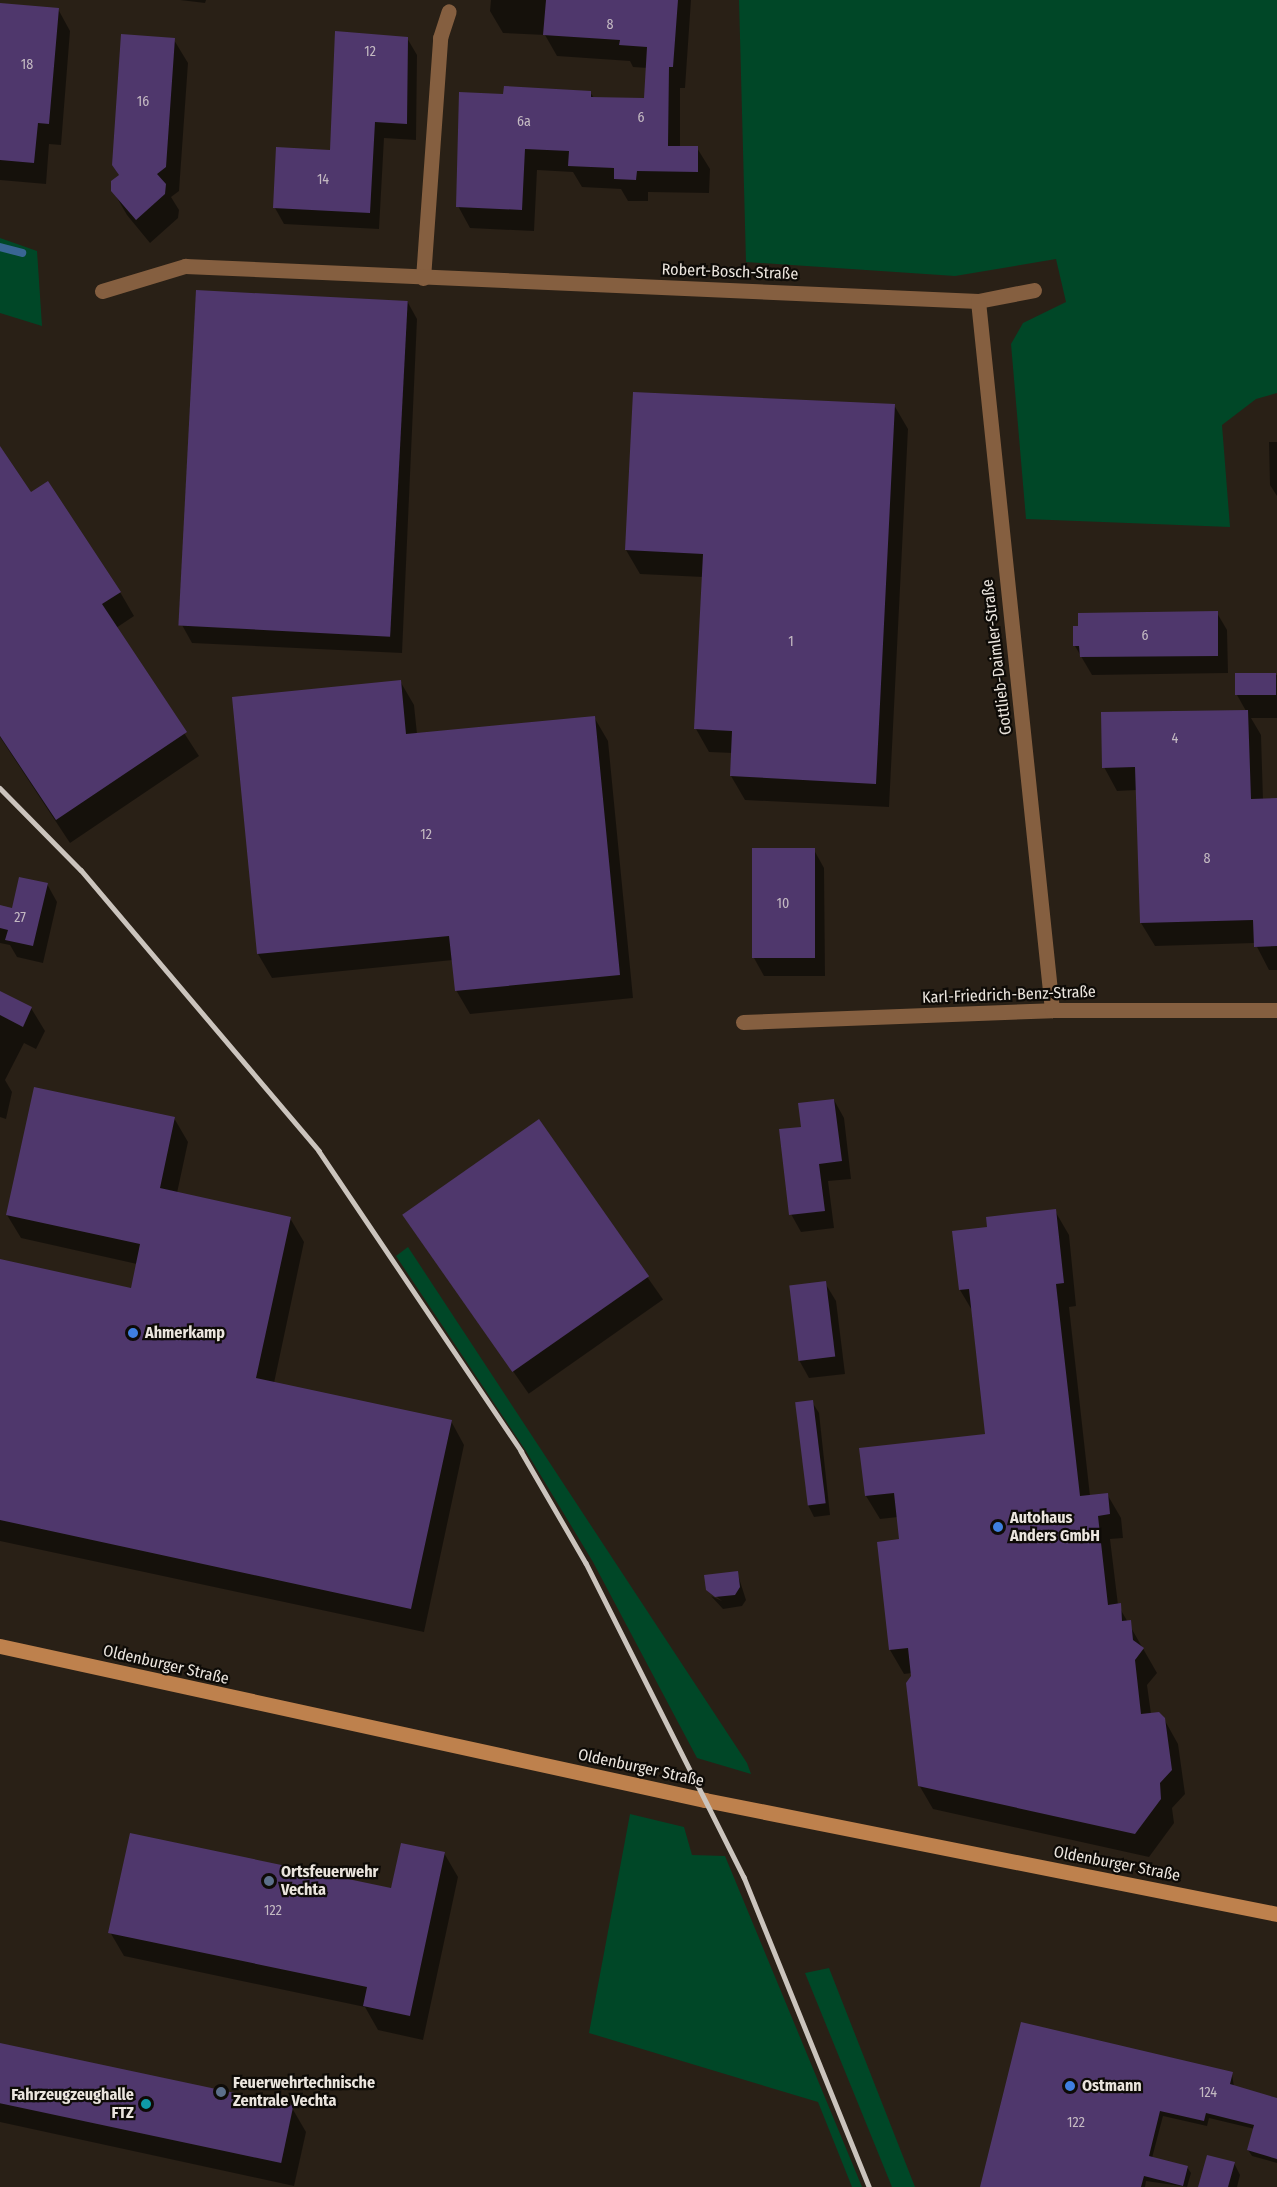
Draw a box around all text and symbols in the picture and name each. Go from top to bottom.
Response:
house number: 8 [607,17,613,33]
house number: 12 [364,44,376,60]
house number: 18 [21,57,33,73]
house number: 16 [137,94,149,110]
house number: 6 [638,110,644,126]
house number: 6a [517,114,531,130]
house number: 14 [317,172,329,188]
street label: Robert-Bosch-Straße [661,260,799,284]
street label: Gottlieb-Daimler-Straße [978,578,1016,736]
house number: 6 [1142,628,1148,644]
house number: 1 [788,634,794,650]
house number: 4 [1172,731,1178,747]
house number: 12 [420,827,432,843]
house number: 8 [1204,851,1210,867]
house number: 10 [777,896,789,912]
house number: 27 [14,910,26,926]
street label: Karl-Friedrich-Benz-Straße [922,982,1096,1008]
place label: Ahmerkamp [145,1323,225,1343]
marker: Ahmerkamp [126,1326,140,1340]
place label: Autohaus Anders GmbH [1010,1508,1100,1546]
marker: Autohaus Anders GmbH [991,1520,1005,1534]
street label: Oldenburger Straße [101,1641,231,1689]
street label: Oldenburger Straße [576,1745,706,1791]
street label: Oldenburger Straße [1052,1842,1182,1886]
place label: Ortsfeuerwehr Vechta [281,1862,378,1900]
marker: Ortsfeuerwehr Vechta [262,1874,276,1888]
house number: 122 [264,1903,282,1919]
place label: Feuerwehrtechnische Zentrale Vechta [233,2073,375,2111]
place label: Ostmann [1082,2076,1142,2096]
marker: Ostmann [1063,2079,1077,2093]
place label: Fahrzeugzeughalle FTZ [11,2085,134,2123]
marker: Feuerwehrtechnische Zentrale Vechta [214,2085,228,2099]
house number: 124 [1199,2085,1217,2101]
marker: Fahrzeugzeughalle FTZ [139,2097,153,2111]
house number: 122 [1067,2115,1085,2131]

